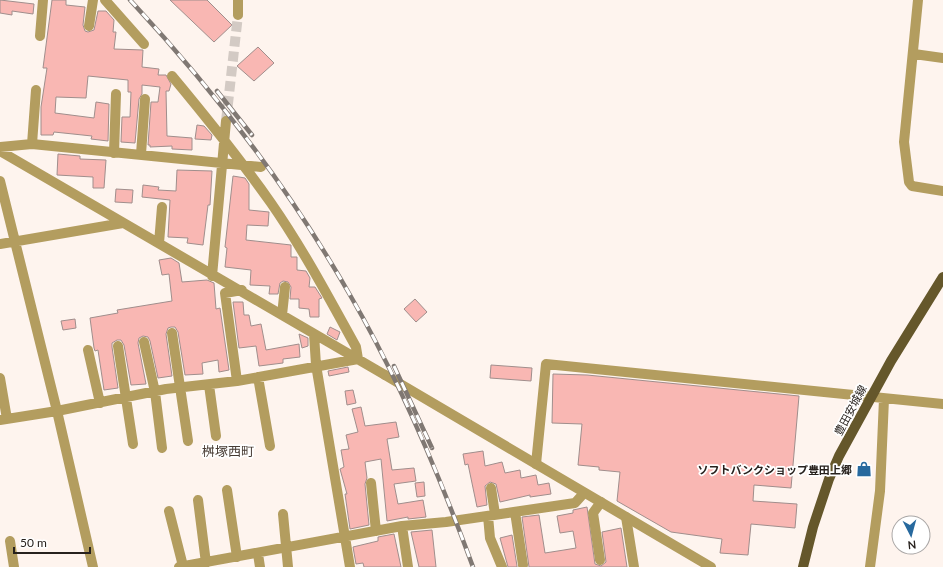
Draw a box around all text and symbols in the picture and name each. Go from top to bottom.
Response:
street label: 豊田安城線 [831,383,869,437]
district label: 桝塚西町 [202,443,254,459]
shop icon: ソフトバンクショップ豊田上郷 [855,460,873,478]
place label: ソフトバンクショップ豊田上郷 [697,463,852,476]
north arrow [891,515,931,555]
scale bar [14,529,90,555]
text: 50 m [20,535,47,550]
text: N [907,539,917,552]

